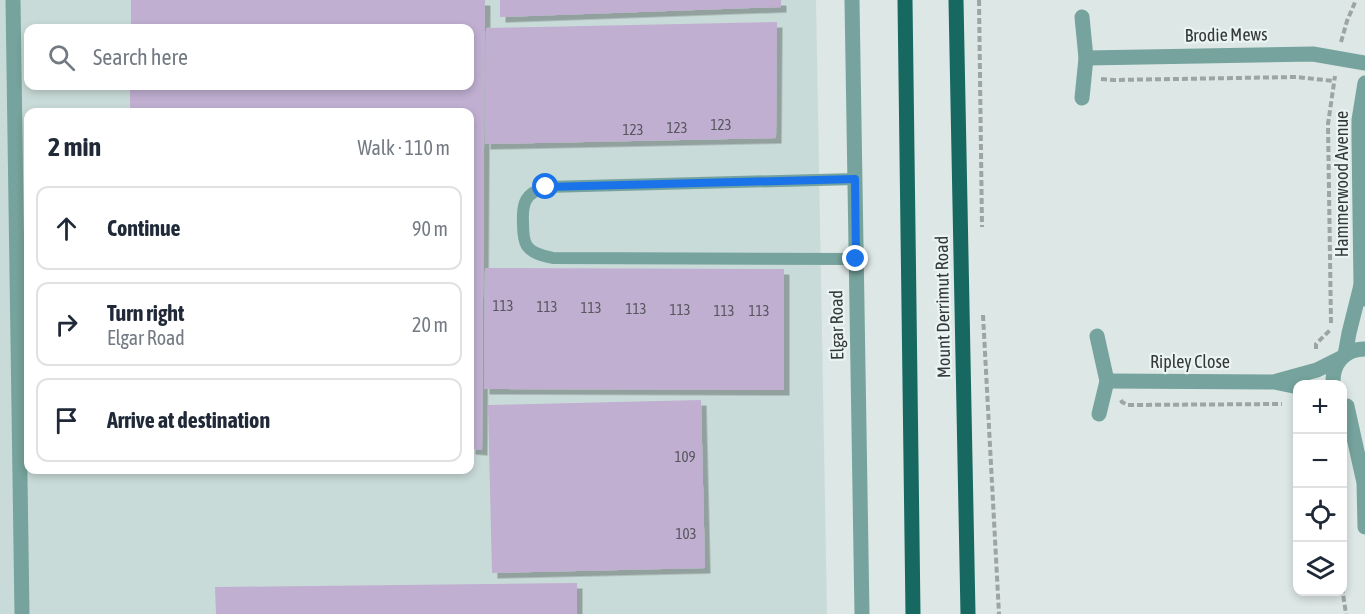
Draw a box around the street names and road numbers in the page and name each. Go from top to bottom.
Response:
street label: Brodie Mews [1184,23,1268,46]
street label: Hammerwood Avenue [1331,111,1352,257]
street label: Mount Derrimut Road [931,236,954,378]
street label: Elgar Road [825,290,848,360]
street label: Ripley Close [1150,351,1230,372]

